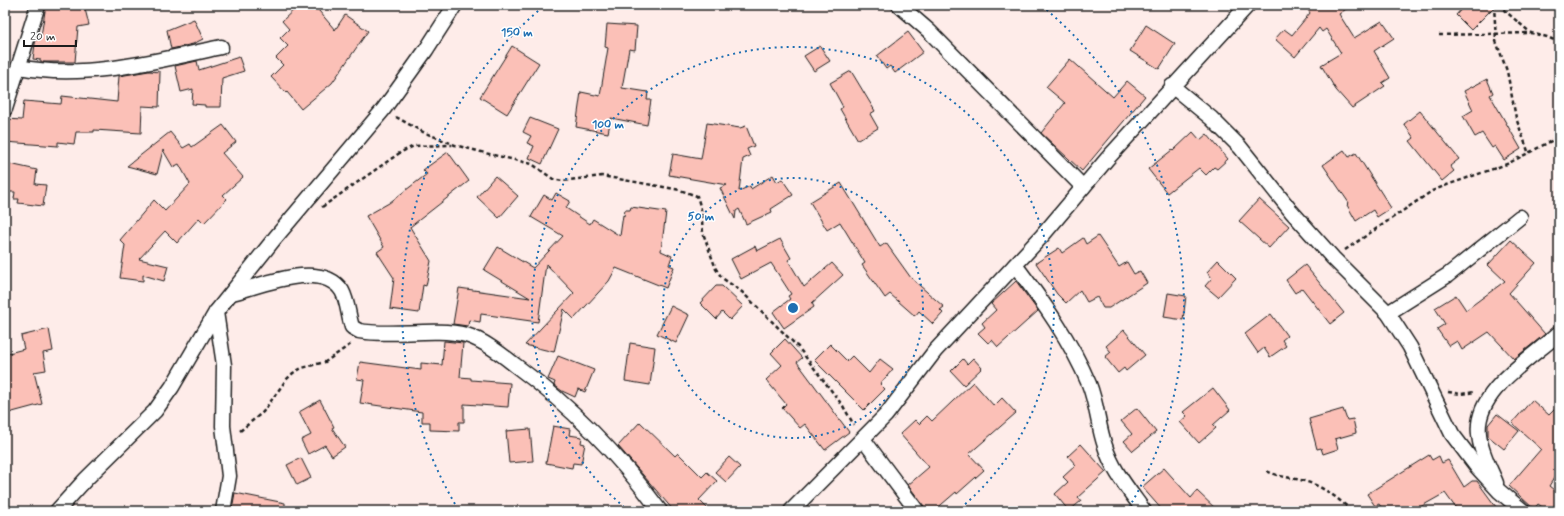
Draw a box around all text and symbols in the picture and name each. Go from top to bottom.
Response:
scale bar [24,22,76,48]
text: 150 m [501,25,533,41]
text: 20 m [30,29,56,45]
text: 100 m [592,117,625,133]
text: 50 m [688,209,715,225]
centre of rings [786,301,800,315]

